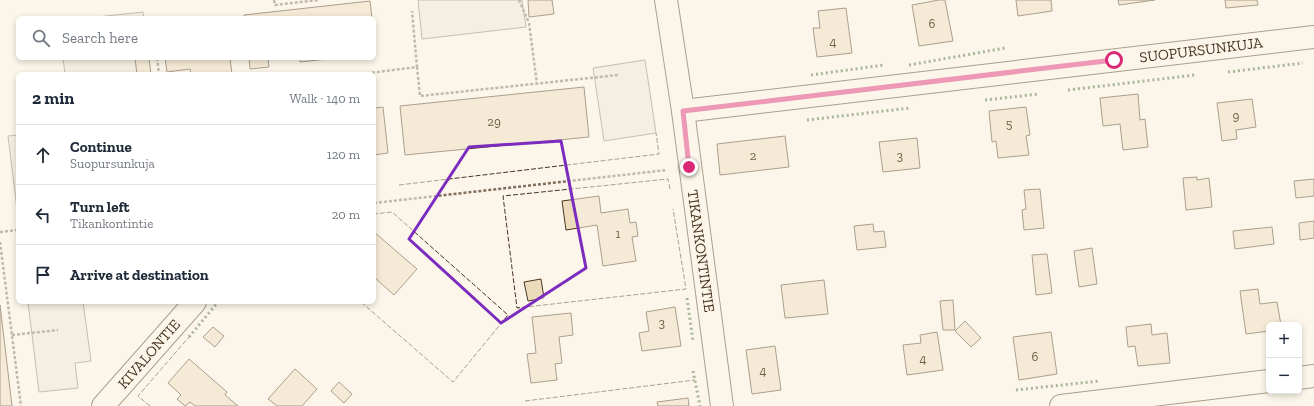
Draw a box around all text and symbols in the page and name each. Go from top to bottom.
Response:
search box [16,16,376,60]
house number: 6 [929,16,936,31]
icon: search [30,27,52,49]
text: Search here [62,29,138,47]
street label: SUOPURSUNKUJA [1138,33,1264,66]
house number: 4 [829,34,837,49]
route start [1105,51,1123,69]
text: 2 min [32,88,74,108]
text: Walk · 140 m [290,91,360,106]
house number: 9 [1233,108,1240,123]
house number: 29 [487,114,501,129]
house number: 5 [1006,116,1013,131]
text: Continue [70,138,132,156]
icon: ahead [32,144,54,166]
text: 120 m [327,147,360,162]
house number: 2 [750,148,757,163]
house number: 3 [897,148,903,163]
text: Suopursunkuja [70,156,155,171]
route end [680,158,698,176]
street label: TIKANKONTINTIE [683,189,719,314]
text: Turn left [70,198,130,216]
icon: left [32,204,54,226]
text: 20 m [332,207,360,222]
text: Tikankontintie [70,216,153,231]
house number: 1 [615,226,621,241]
icon: arrive [32,264,54,286]
text: Arrive at destination [70,266,209,284]
house number: 3 [659,315,665,330]
street label: KIVALONTIE [114,316,184,392]
map controls [1266,322,1302,394]
button: + [1266,322,1302,358]
house number: 6 [1032,349,1039,364]
house number: 4 [919,351,927,366]
button: − [1266,358,1302,394]
house number: 4 [759,363,767,378]

